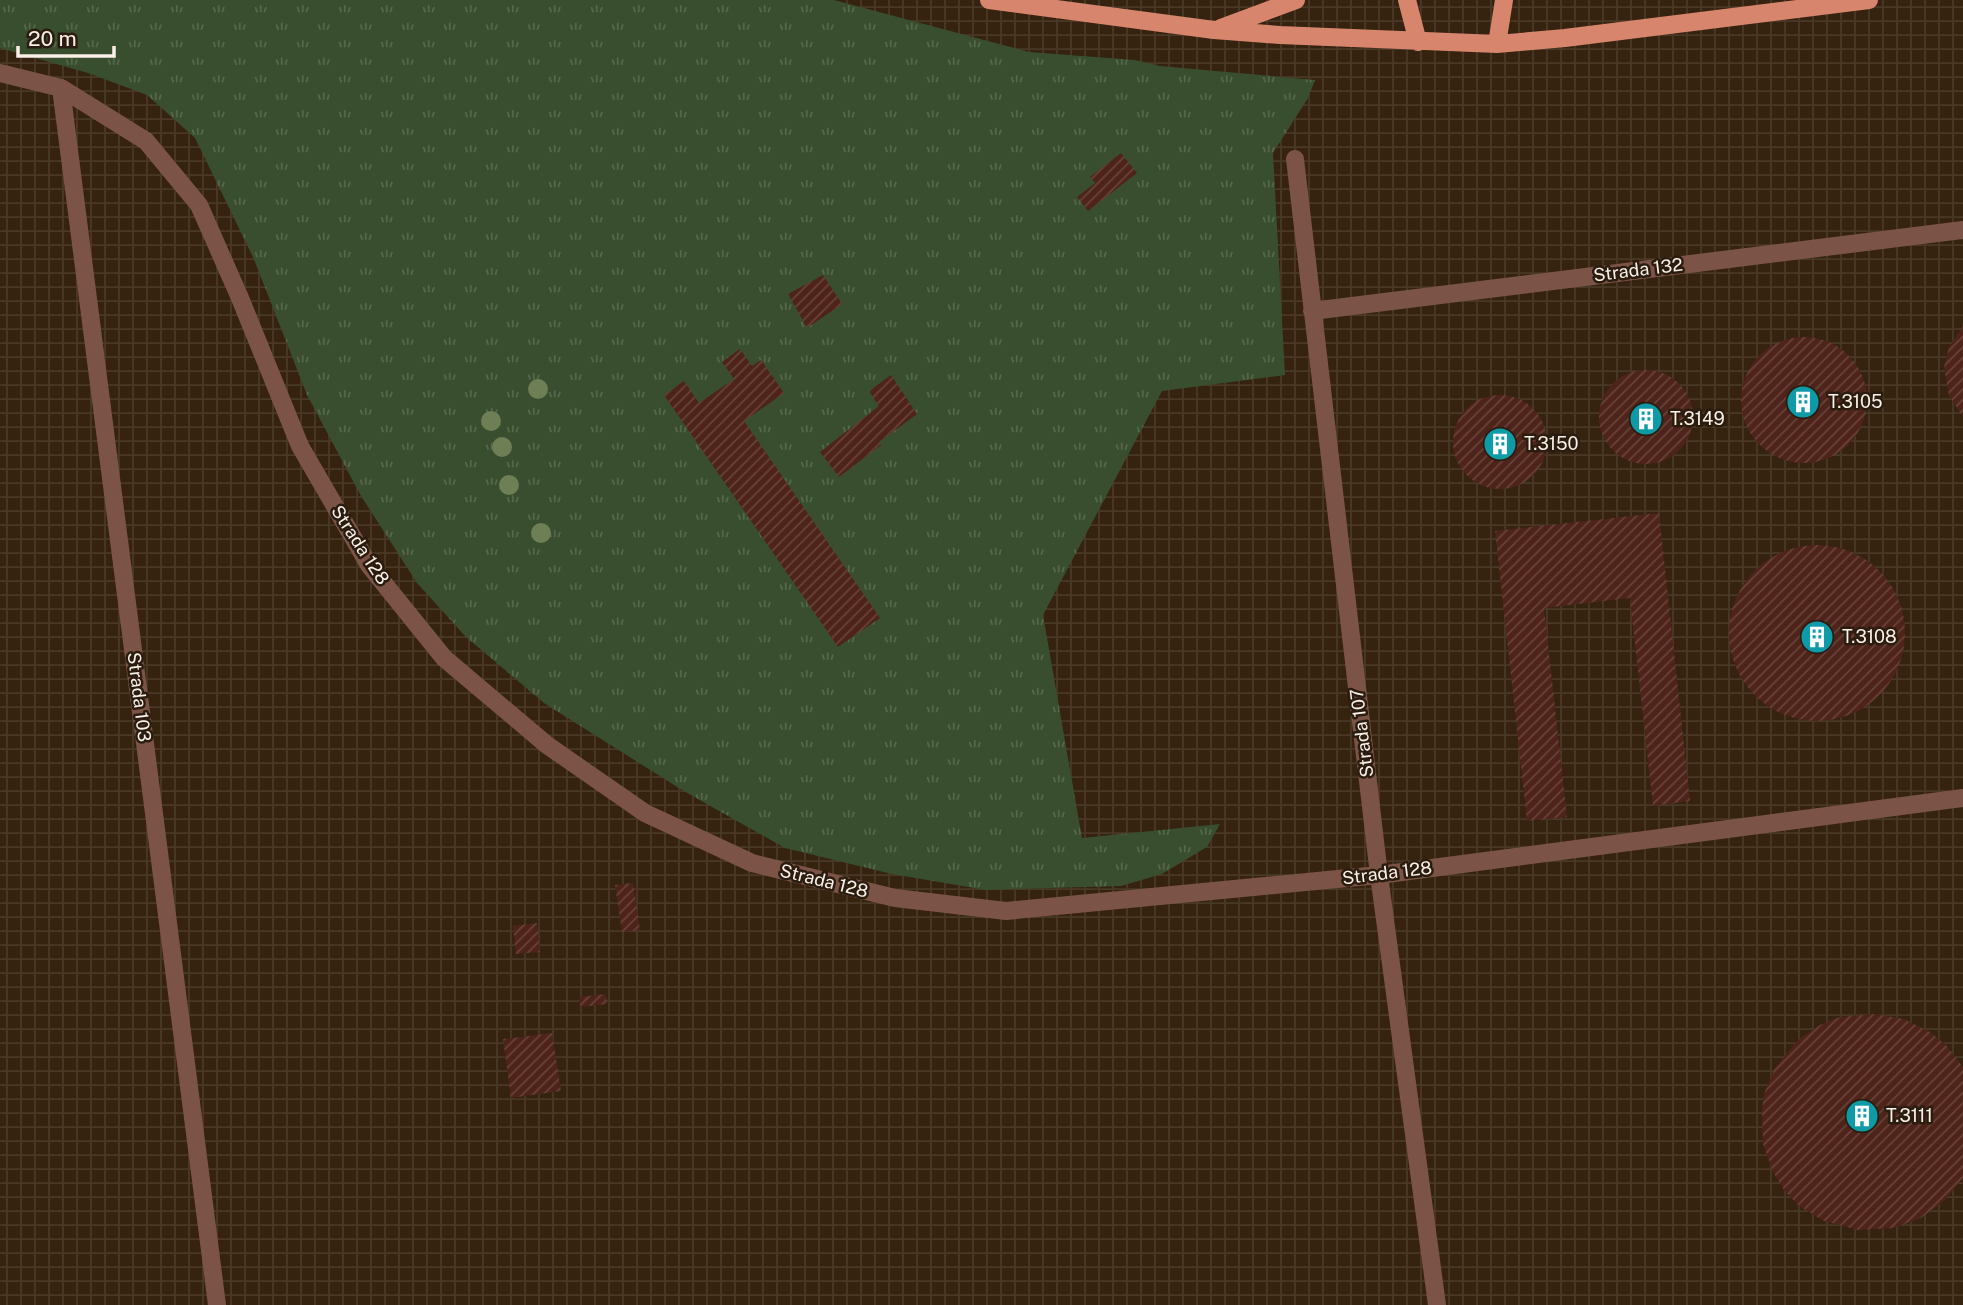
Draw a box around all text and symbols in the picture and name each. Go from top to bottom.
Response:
scale bar [18,14,114,58]
text: 20 m [28,26,77,51]
street label: Strada 132 [1592,254,1684,285]
building icon: T.3105 [1784,383,1822,421]
place label: T.3105 [1828,391,1883,412]
building icon: T.3149 [1627,400,1665,438]
place label: T.3149 [1670,408,1725,429]
building icon: T.3150 [1481,425,1519,463]
place label: T.3150 [1524,433,1579,454]
street label: Strada 128 [327,501,394,588]
building icon: T.3108 [1798,618,1836,656]
place label: T.3108 [1842,626,1897,647]
street label: Strada 103 [124,651,155,743]
street label: Strada 107 [1346,687,1377,779]
street label: Strada 128 [1341,857,1433,888]
street label: Strada 128 [778,859,870,902]
building icon: T.3111 [1843,1097,1881,1135]
place label: T.3111 [1886,1105,1933,1126]

